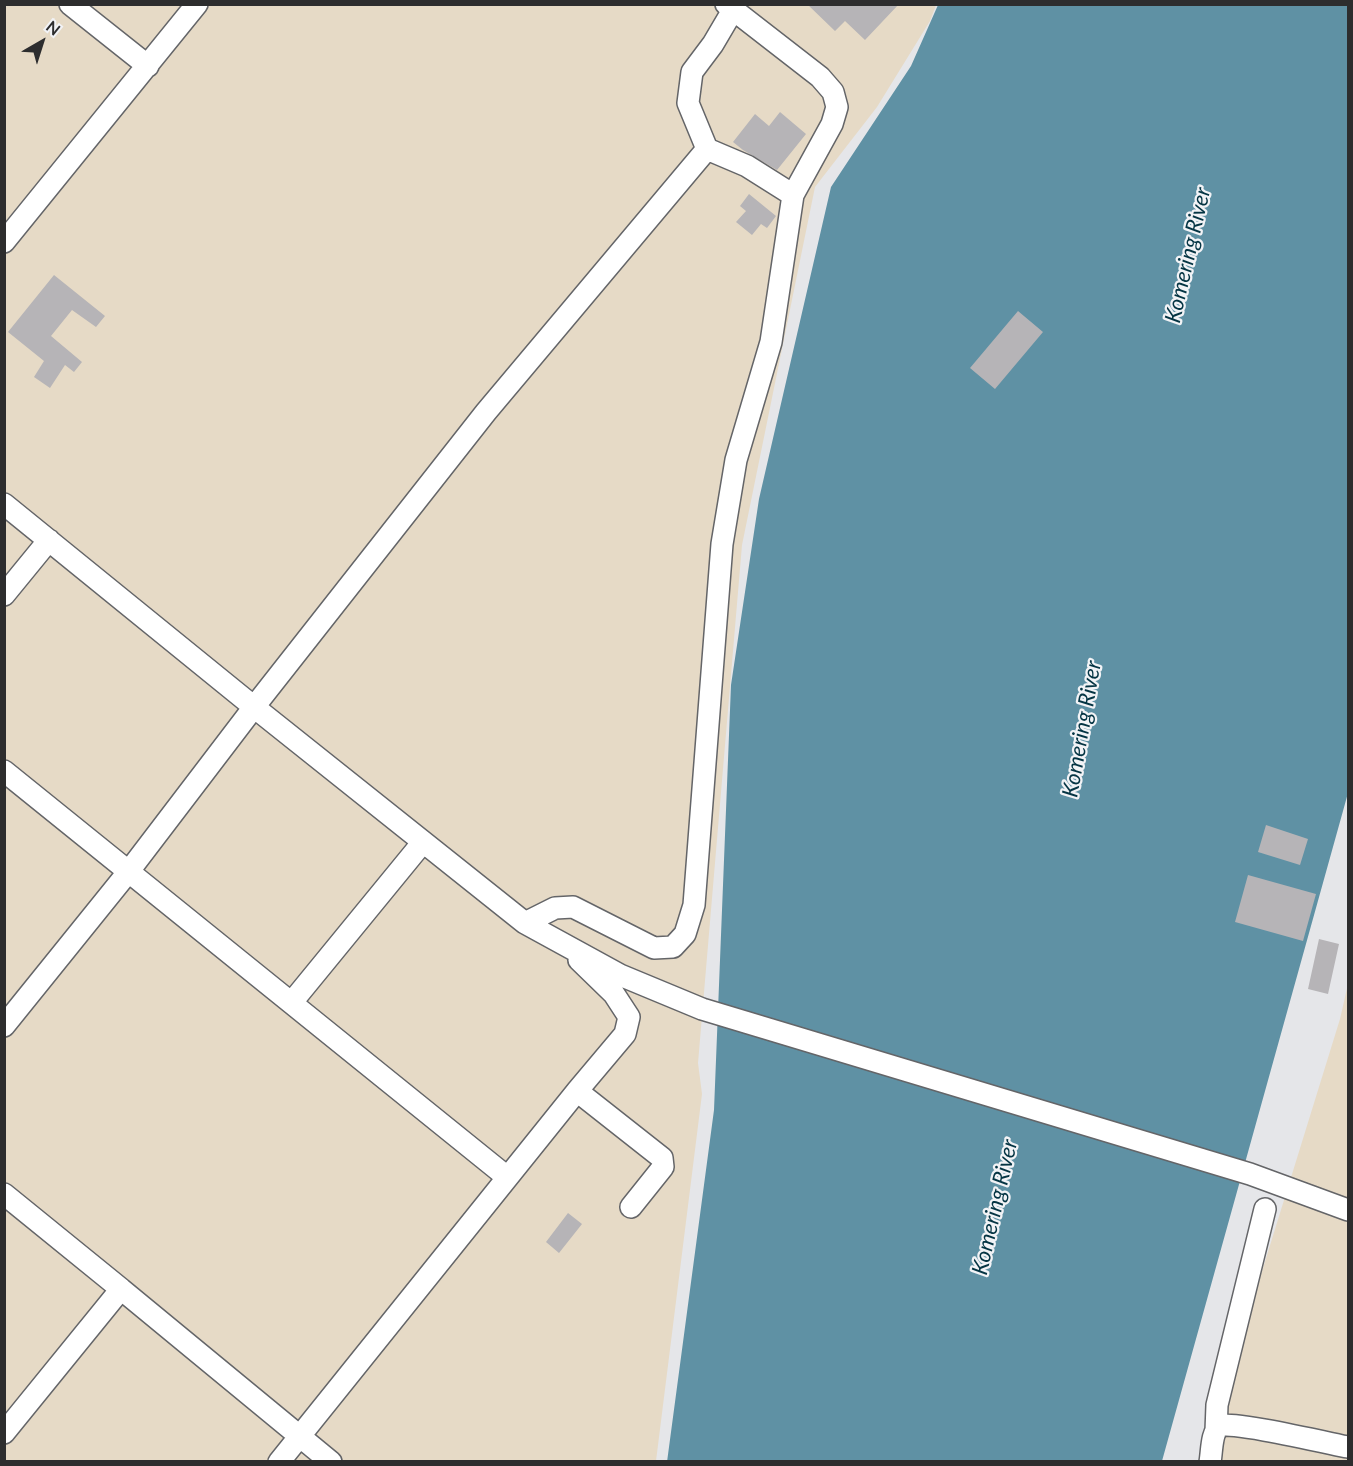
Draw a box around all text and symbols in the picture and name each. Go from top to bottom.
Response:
north arrow [12,12,72,72]
text: N [43,16,64,39]
water label: Komering River [1160,185,1216,325]
water label: Komering River [1057,659,1107,799]
water label: Komering River [967,1137,1023,1277]

